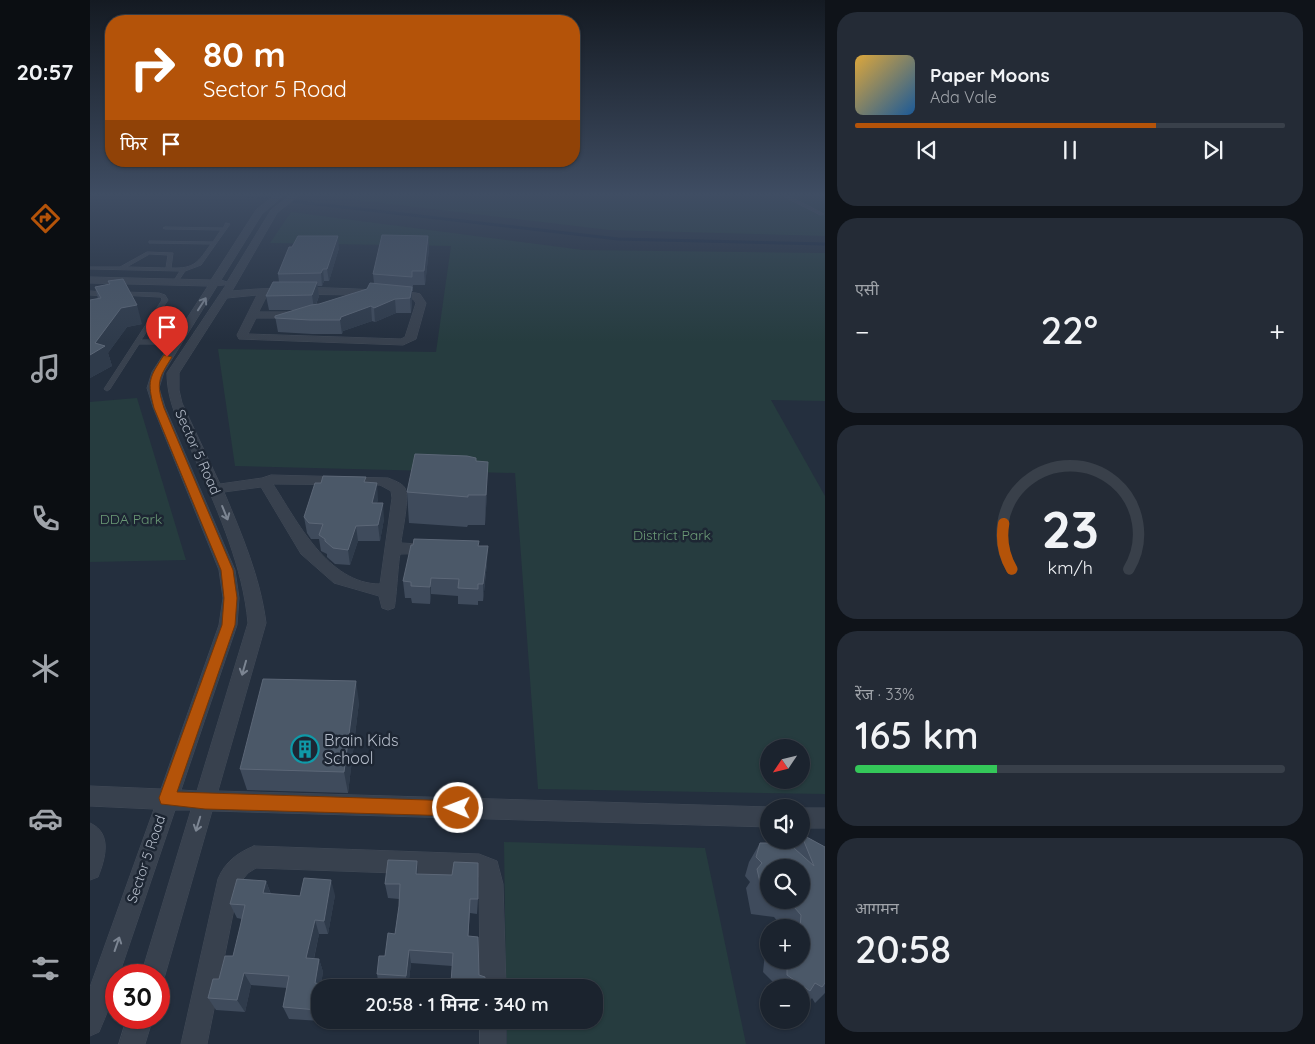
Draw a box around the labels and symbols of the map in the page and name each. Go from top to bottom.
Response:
one-way arrow [197,297,207,311]
pin [146,306,188,357]
street label: Sector 5 Road [171,407,225,497]
one-way arrow [221,505,230,520]
park label: DDA Park [100,510,162,528]
park label: District Park [633,526,711,544]
one-way arrow [239,660,249,676]
place label: Brain Kids School [324,730,399,768]
building icon: Brain Kids School [290,734,320,764]
north arrow [760,739,810,789]
position arrow [431,781,483,833]
street label: Sector 5 Road [123,813,169,905]
one-way arrow [193,816,202,832]
one-way arrow [113,937,122,952]
speed limit sign: 30 [105,964,170,1029]

